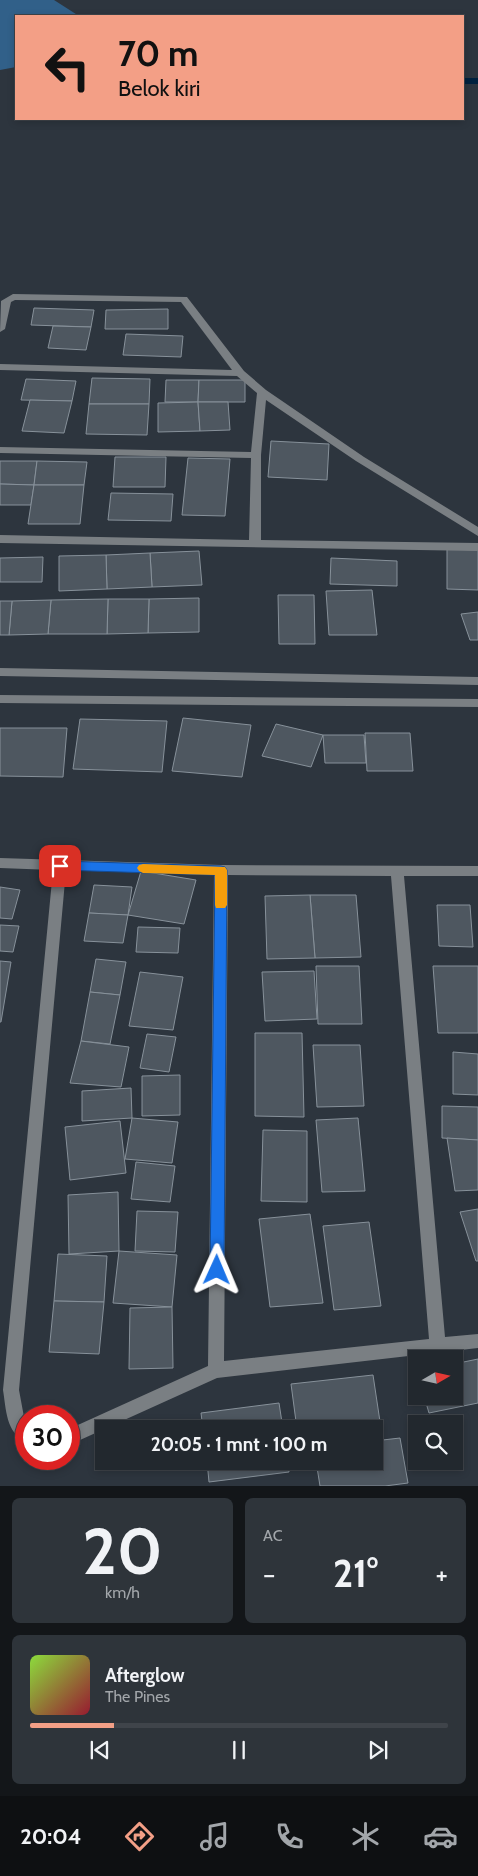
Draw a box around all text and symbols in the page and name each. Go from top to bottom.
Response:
text: 70 m [118,32,199,75]
icon: left [35,35,100,100]
text: Belok kiri [118,75,201,102]
pin [39,845,81,887]
icon: arrive [46,852,74,880]
position arrow [190,1243,242,1295]
north arrow [408,1350,462,1405]
map controls [408,1350,463,1470]
speed limit sign: 30 [15,1405,80,1470]
button: search [408,1415,463,1470]
text: 20:05 · 1 mnt · 100 m [151,1433,327,1456]
text: 20 [82,1511,163,1590]
text: AC [263,1526,283,1545]
text: 21° [333,1550,378,1597]
text: − [263,1557,275,1591]
text: + [436,1557,448,1591]
text: km/h [105,1583,140,1602]
text: Afterglow [105,1664,185,1687]
text: The Pines [105,1687,170,1706]
icon: previous [86,1736,114,1764]
icon: pause [225,1736,253,1764]
icon: next [364,1736,392,1764]
icon: directions [122,1819,157,1854]
icon: music [197,1819,232,1854]
icon: phone [272,1819,307,1854]
icon: climate [348,1819,383,1854]
icon: car [423,1819,458,1854]
text: 20:04 [20,1823,81,1850]

